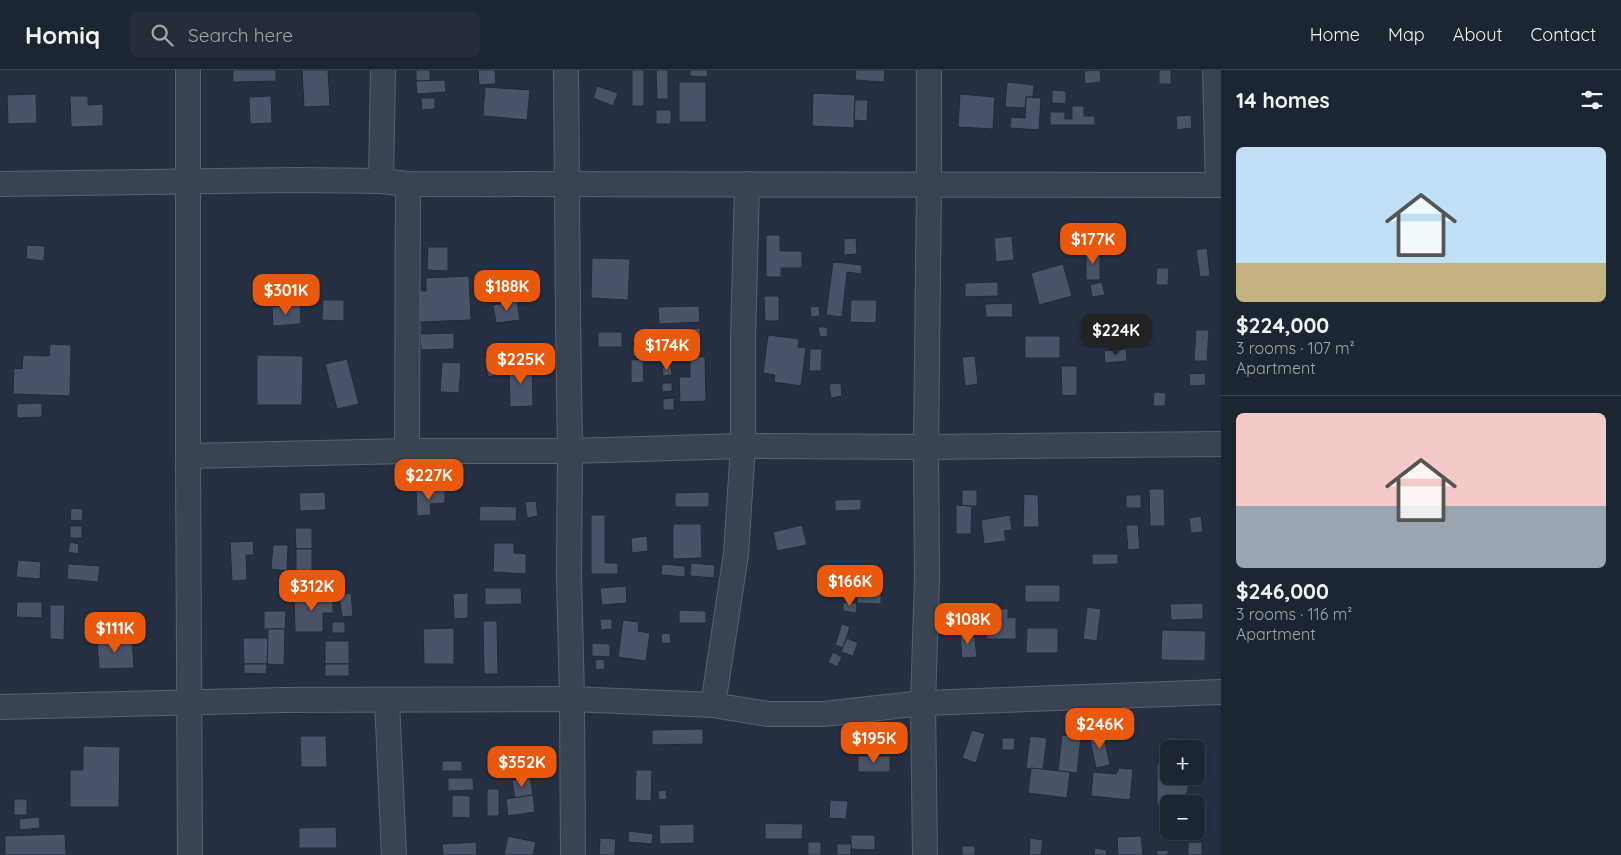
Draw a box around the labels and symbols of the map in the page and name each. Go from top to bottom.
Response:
pin: $177K [1058,222,1128,265]
pin: $188K [472,270,542,312]
pin: $301K [251,274,321,316]
pin: $224K [1081,314,1151,356]
pin: $174K [632,328,702,371]
pin: $225K [486,342,556,385]
pin: $227K [394,458,464,501]
pin: $166K [815,564,885,607]
pin: $312K [277,570,347,612]
pin: $108K [933,602,1003,645]
pin: $111K [80,612,150,654]
pin: $246K [1065,708,1135,750]
pin: $195K [839,722,909,764]
pin: $352K [487,746,557,788]

